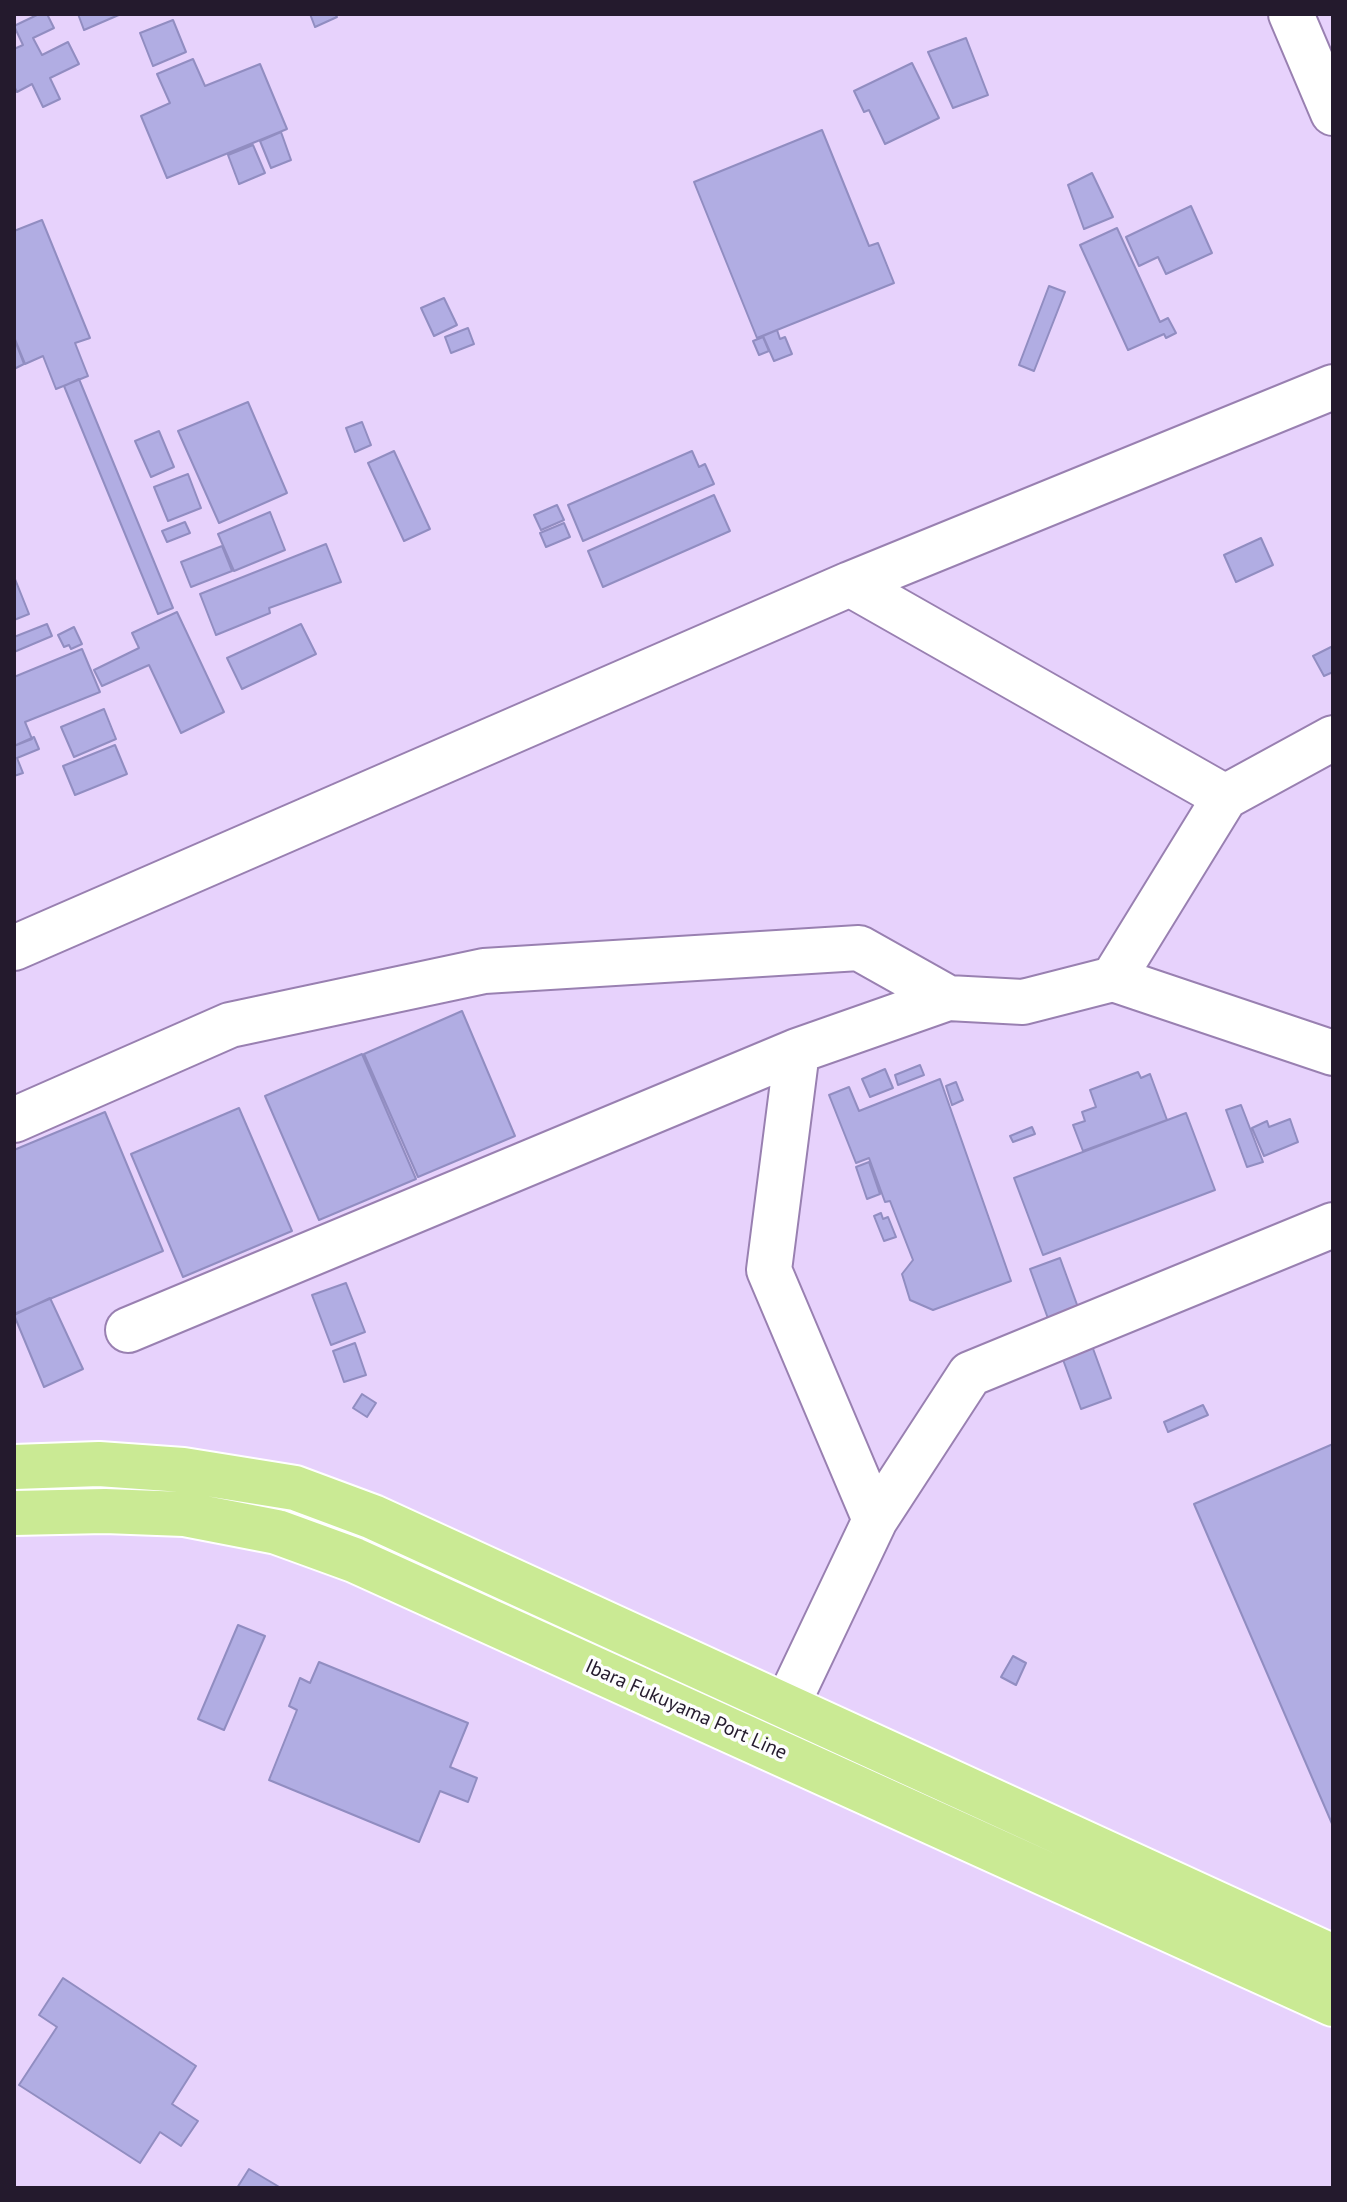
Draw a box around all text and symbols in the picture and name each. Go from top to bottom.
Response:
street label: Ibara Fukuyama Port Line [581,1655,791,1765]

